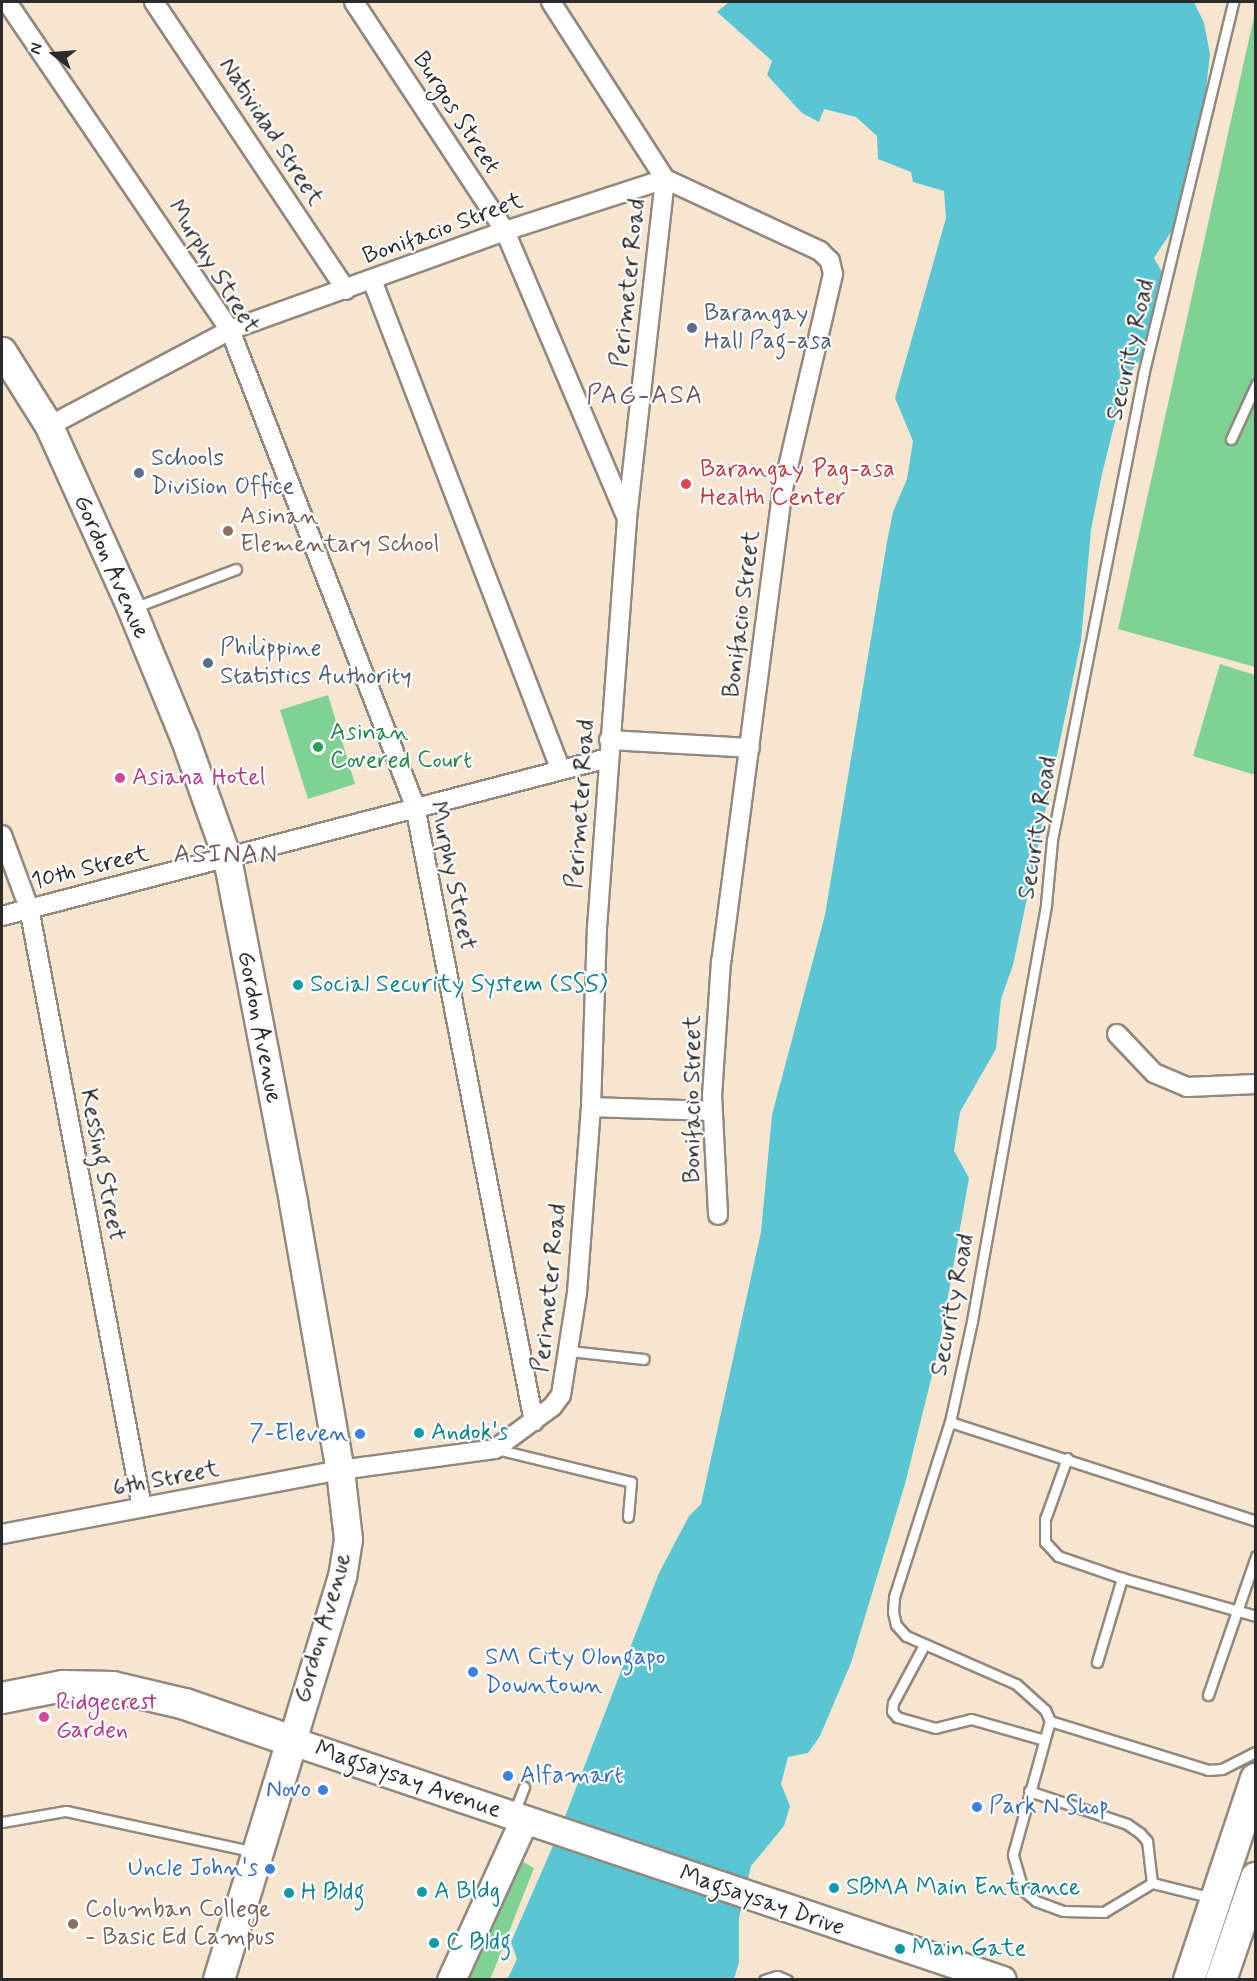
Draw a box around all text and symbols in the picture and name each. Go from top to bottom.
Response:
north arrow [24,24,84,84]
text: N [25,40,48,57]
street label: Burgos Street [405,45,507,181]
street label: Natividad Street [212,52,330,212]
street label: Bonifacio Street [359,187,527,271]
street label: Murphy Street [161,196,265,338]
street label: Perimeter Road [606,199,652,367]
street label: Security Road [1101,277,1161,423]
place label: Barangay Hall Pag-asa [704,300,832,356]
marker: Barangay Hall Pag-asa [685,321,699,335]
district label: PAG-ASA [586,381,704,413]
place label: Schools Division Office [151,445,294,501]
place label: Barangay Pag-asa Health Center [700,456,893,512]
marker: Schools Division Office [132,466,146,480]
marker: Barangay Pag-asa Health Center [677,475,695,493]
street label: Gordon Avenue [67,492,155,642]
place label: Asinan Elementary School [240,503,439,559]
marker: Asinan Elementary School [221,524,235,538]
street label: Bonifacio Street [717,529,767,699]
place label: Philippine Statistics Authority [220,635,407,691]
marker: Philippine Statistics Authority [201,656,215,670]
place label: Asinan Covered Court [330,719,475,775]
street label: Perimeter Road [561,720,601,888]
marker: Asinan Covered Court [311,740,325,754]
street label: Security Road [1013,755,1063,901]
place label: Asiana Hotel [132,764,260,792]
marker: Asiana Hotel [113,771,127,785]
street label: Murphy Street [422,799,482,953]
street label: 10th Street [28,840,152,896]
district label: ASINAN [173,840,279,872]
street label: Gordon Avenue [230,950,288,1104]
place label: Social Security System (SSS) [310,971,608,999]
marker: Social Security System (SSS) [291,978,305,992]
street label: Bonifacio Street [679,1015,707,1183]
street label: Kessing Street [73,1087,131,1243]
street label: Perimeter Road [527,1204,573,1372]
street label: Security Road [925,1232,981,1378]
place label: Andok's [431,1419,508,1447]
place label: 7-Eleven [249,1420,348,1448]
marker: Andok's [412,1426,426,1440]
marker: 7-Eleven [353,1427,367,1441]
street label: 6th Street [110,1455,222,1503]
street label: Gordon Avenue [288,1551,358,1705]
place label: SM City Olongapo Downtown [485,1644,668,1700]
marker: SM City Olongapo Downtown [466,1665,480,1679]
place label: Ridgecrest Garden [56,1689,157,1745]
marker: Ridgecrest Garden [37,1710,51,1724]
street label: Magsaysay Avenue [311,1735,505,1825]
place label: Alfamart [520,1762,623,1790]
marker: Alfamart [501,1769,515,1783]
place label: Novo [266,1776,311,1804]
marker: Novo [316,1783,330,1797]
place label: Park N Shop [989,1793,1110,1821]
marker: Park N Shop [970,1800,984,1814]
place label: Uncle John's [127,1855,258,1883]
street label: Magsaysay Drive [676,1859,848,1943]
marker: Uncle John's [263,1862,277,1876]
place label: SBMA Main Entrance [846,1874,1066,1902]
place label: A Bldg [434,1878,500,1906]
place label: H Bldg [301,1879,367,1907]
marker: SBMA Main Entrance [827,1881,841,1895]
marker: A Bldg [415,1885,429,1899]
marker: H Bldg [282,1886,296,1900]
place label: Columban College - Basic Ed Campus [85,1896,275,1952]
marker: Columban College - Basic Ed Campus [66,1917,80,1931]
place label: C Bldg [446,1929,514,1957]
place label: Main Gate [912,1935,1017,1963]
marker: C Bldg [427,1936,441,1950]
marker: Main Gate [893,1942,907,1956]

